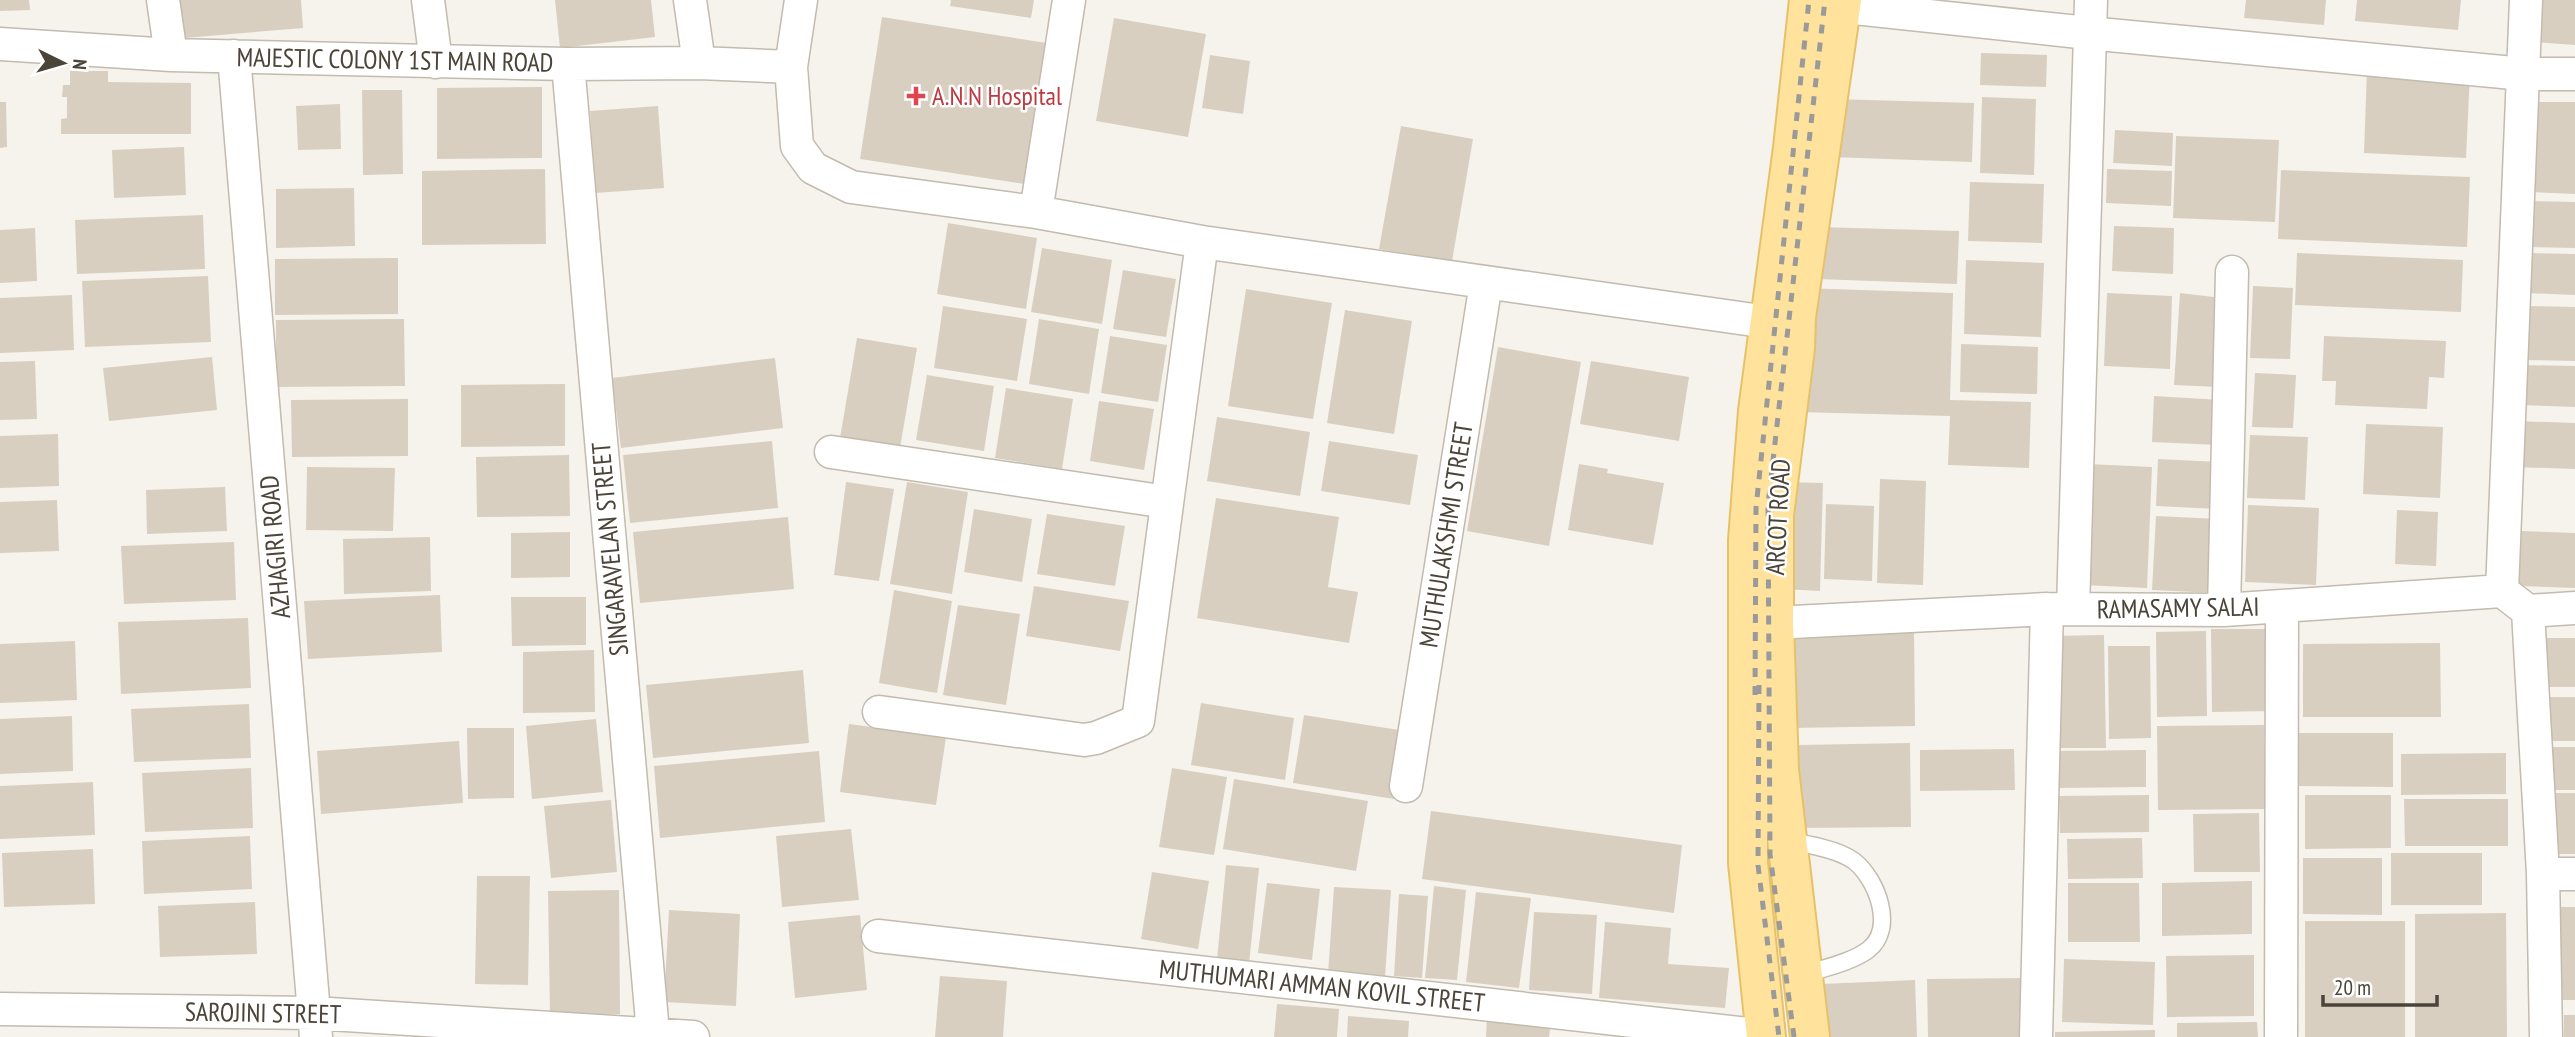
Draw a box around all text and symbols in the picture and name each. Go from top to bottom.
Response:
north arrow [28,28,98,98]
street label: MAJESTIC COLONY 1ST MAIN ROAD [236,40,554,79]
text: N [68,58,92,71]
place label: A.N.N Hospital [932,79,1062,112]
marker: A.N.N Hospital [906,86,926,106]
street label: MUTHULAKSHMI STREET [1411,420,1480,650]
street label: SINGARAVELAN STREET [584,440,635,657]
street label: ARCOT ROAD [1758,458,1797,576]
street label: AZHAGIRI ROAD [252,474,297,620]
street label: RAMASAMY SALAI [2096,590,2260,625]
street label: MUTHUMARI AMMAN KOVIL STREET [1158,952,1487,1019]
scale bar [2323,964,2437,1008]
text: 20 m [2334,974,2371,1001]
street label: SAROJINI STREET [185,995,342,1030]

